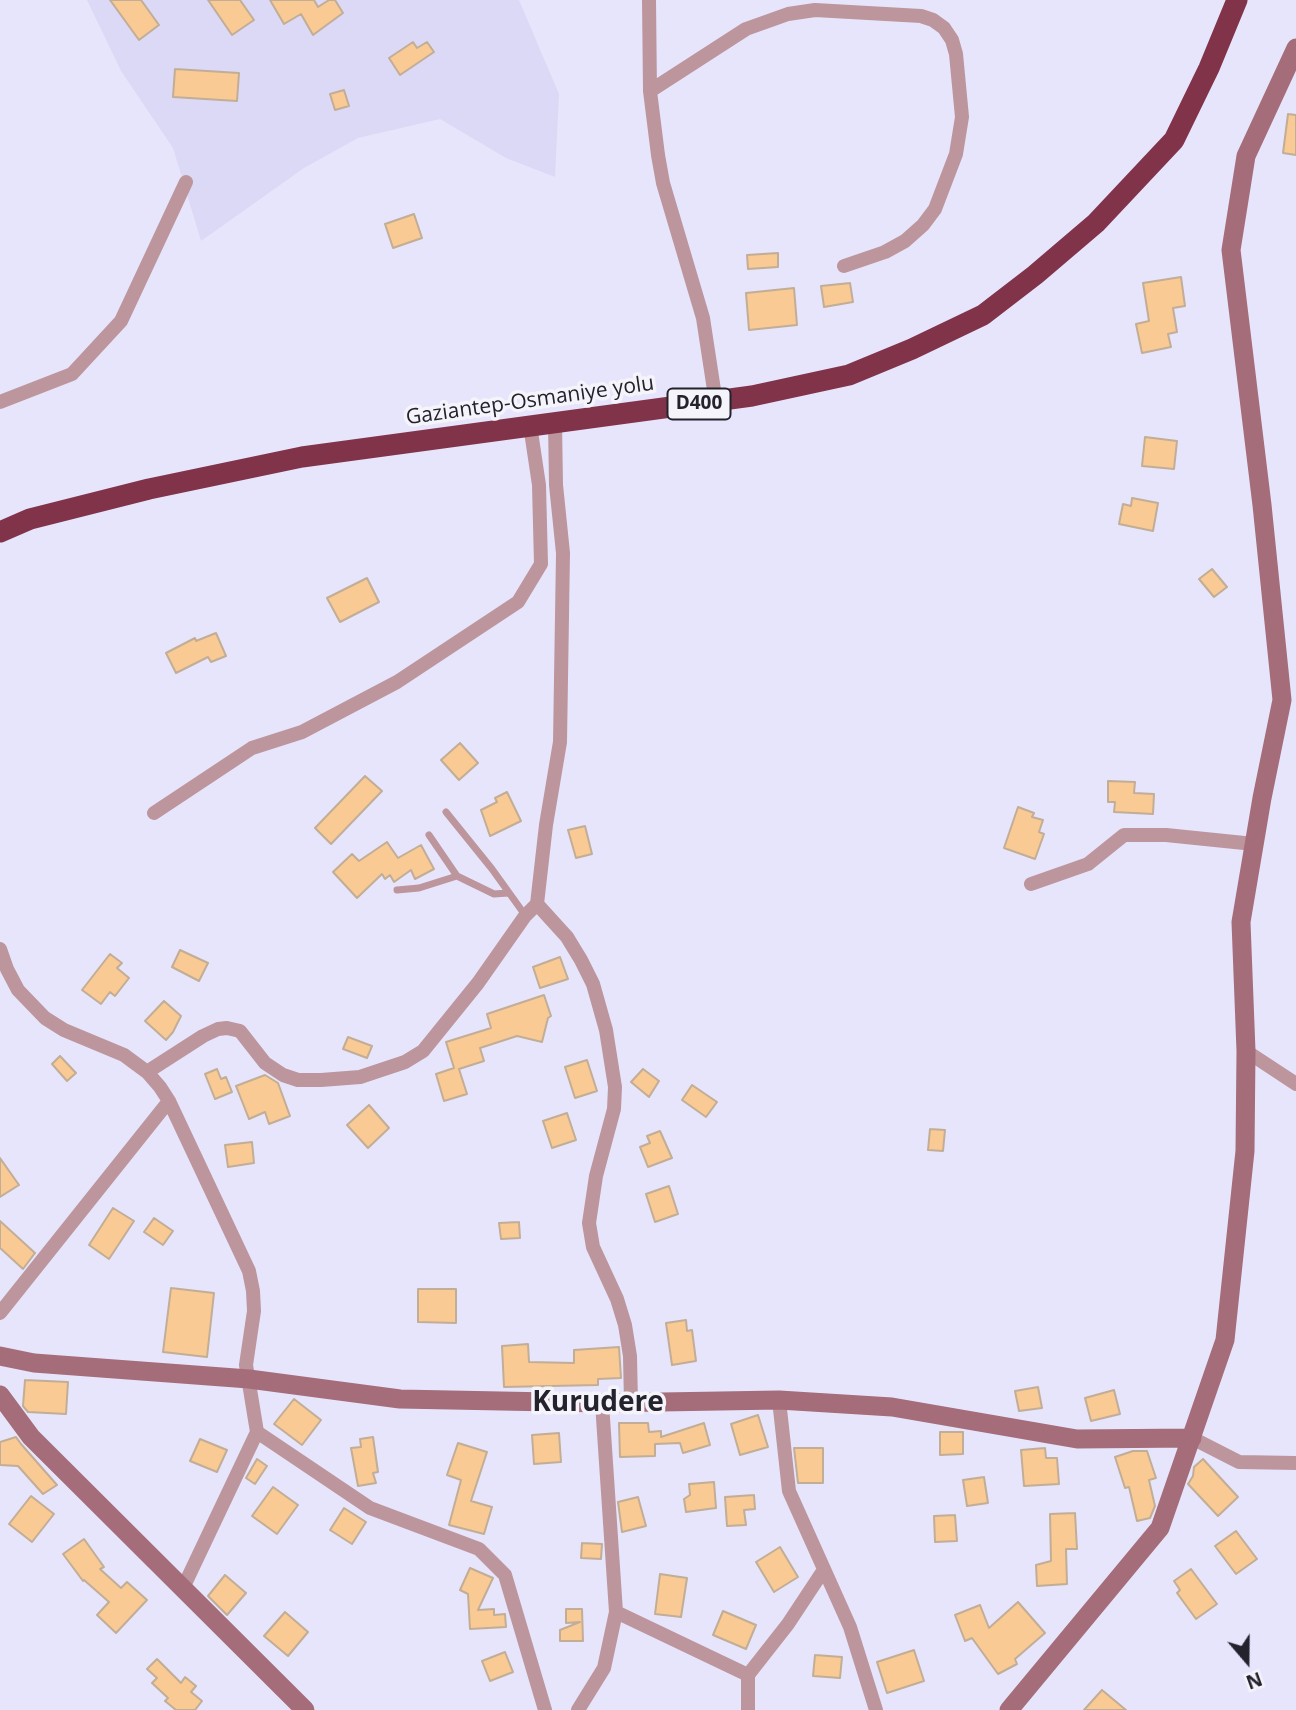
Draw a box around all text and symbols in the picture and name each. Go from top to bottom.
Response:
street label: Gaziantep-Osmaniye yolu [404,371,656,431]
road number: D400 [668,388,730,420]
district label: Kurudere [532,1386,664,1420]
north arrow [1212,1626,1282,1696]
text: N [1242,1666,1266,1696]

